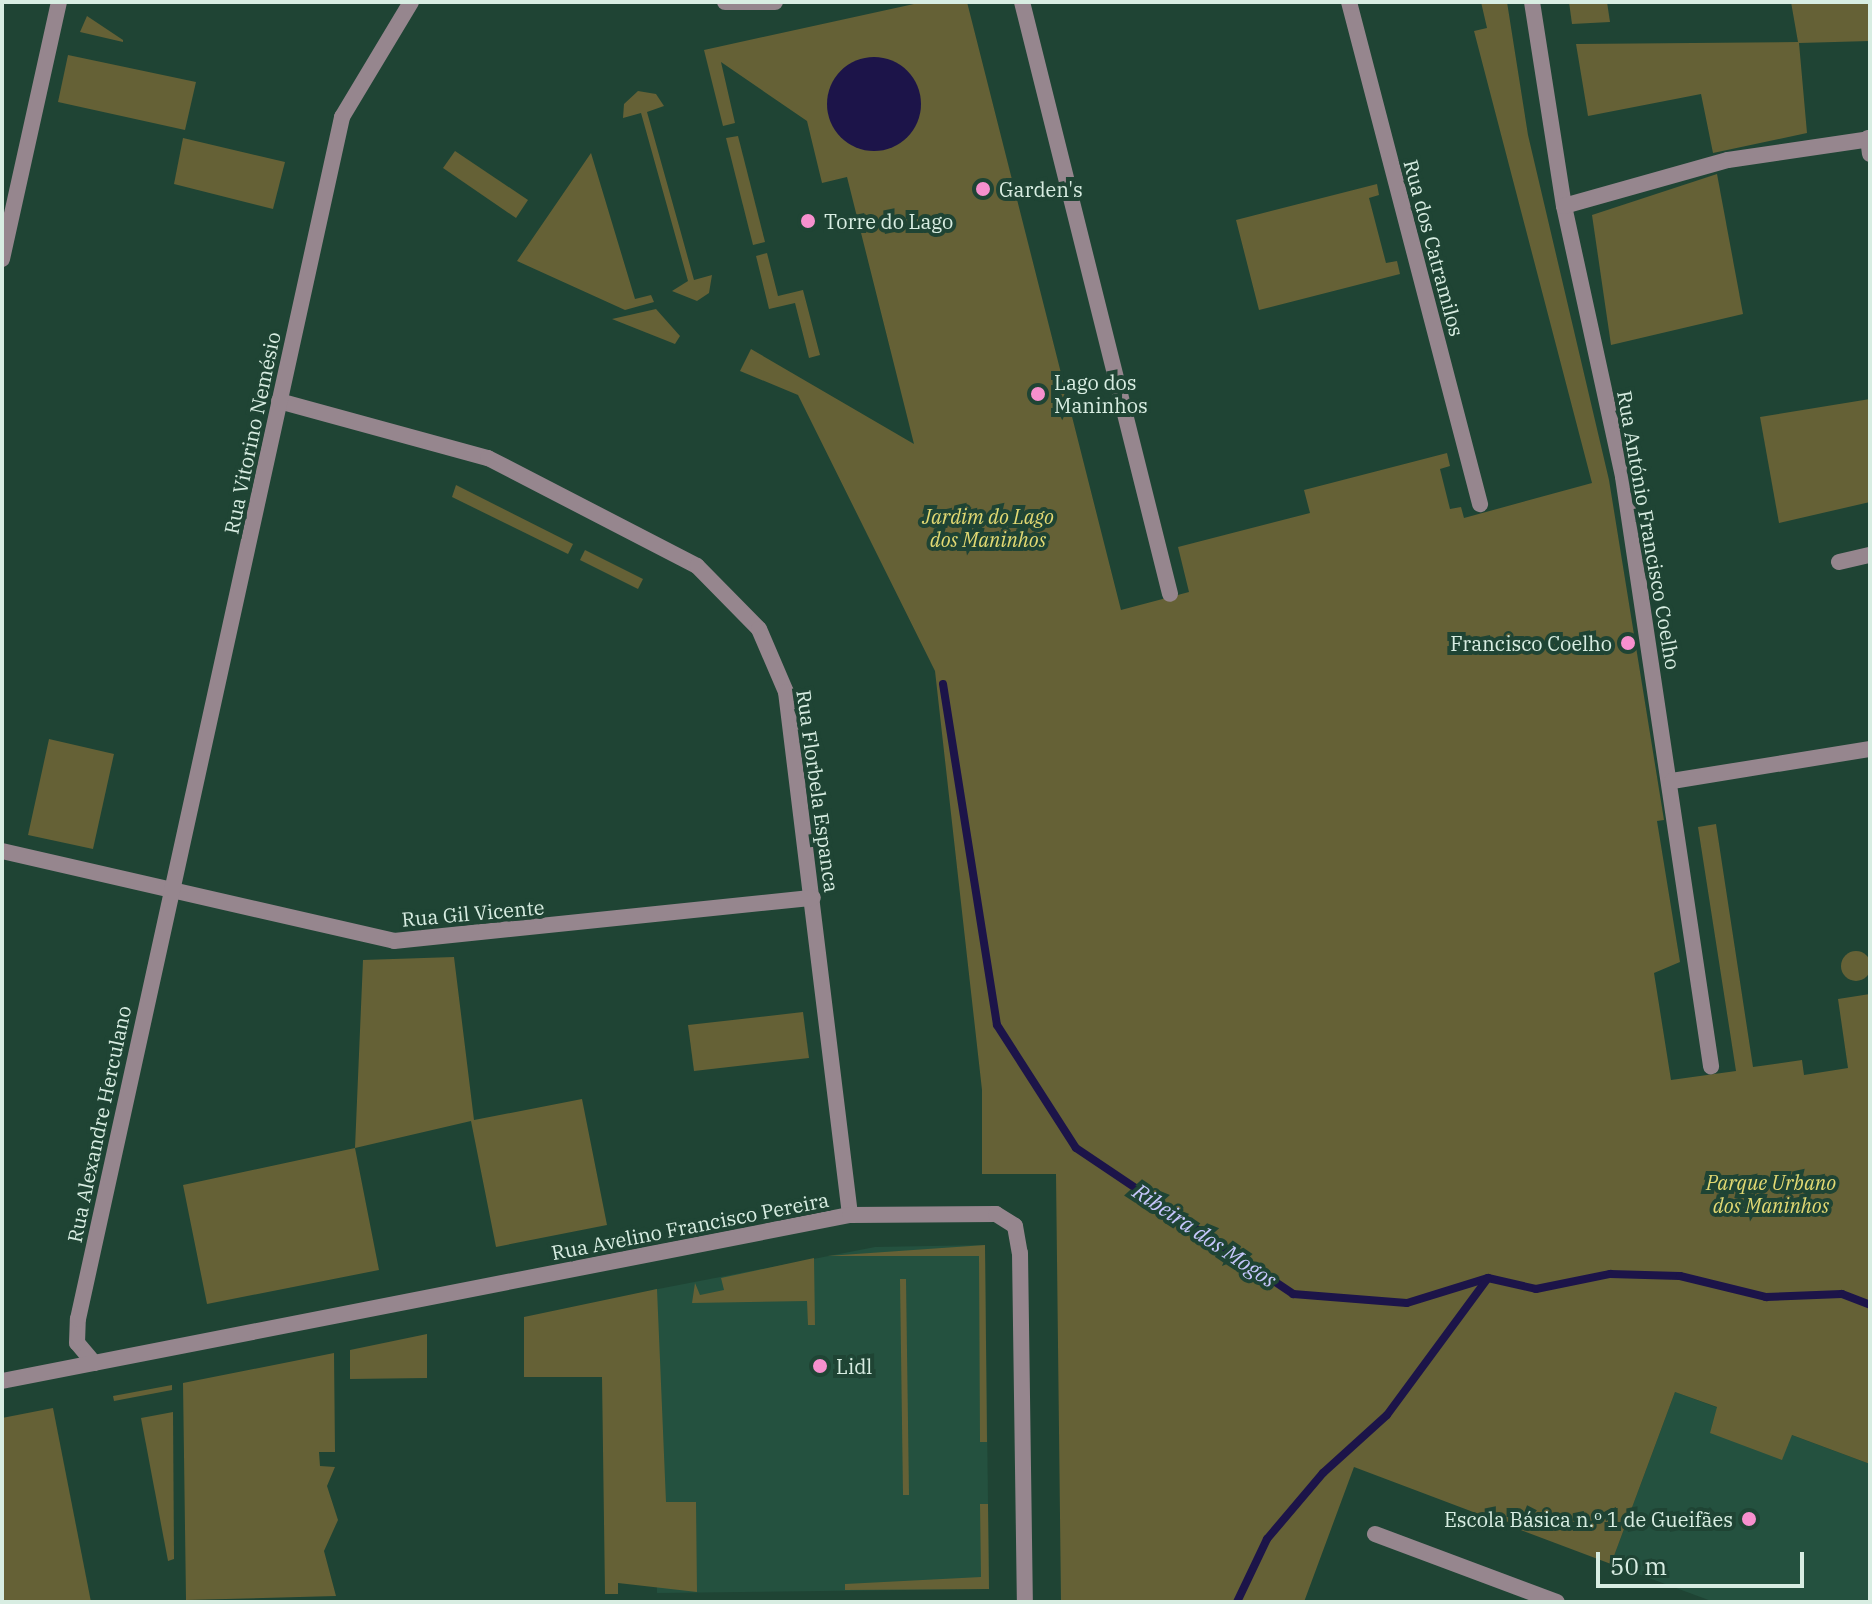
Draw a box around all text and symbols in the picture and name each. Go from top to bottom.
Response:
street label: Rua dos Catramilos [1399,157,1469,339]
place label: Garden's [999,177,1083,201]
marker: Garden's [974,180,992,198]
place label: Torre do Lago [824,209,953,233]
marker: Torre do Lago [799,212,817,230]
street label: Rua Vitorino Nemésio [219,330,285,536]
place label: Lago dos Maninhos [1054,370,1148,417]
marker: Lago dos Maninhos [1029,385,1047,403]
street label: Rua António Francisco Coelho [1613,389,1685,671]
park label: Jardim do Lago dos Maninhos [922,505,1054,552]
place label: Francisco Coelho [1450,631,1612,655]
marker: Francisco Coelho [1619,634,1637,652]
street label: Rua Florbela Espanca [792,688,844,894]
street label: Rua Gil Vicente [401,895,545,931]
street label: Rua Alexandre Herculano [62,1003,136,1245]
park label: Parque Urbano dos Maninhos [1706,1170,1836,1217]
water label: Ribeira dos Mogos [1128,1177,1282,1293]
street label: Rua Avelino Francisco Pereira [549,1187,831,1265]
place label: Lidl [836,1354,872,1378]
marker: Lidl [811,1357,829,1375]
place label: Escola Básica n.º 1 de Gueifães [1444,1507,1733,1531]
marker: Escola Básica n.º 1 de Gueifães [1740,1510,1758,1528]
scale bar [1600,1536,1808,1586]
text: 50 m [1610,1550,1667,1582]

